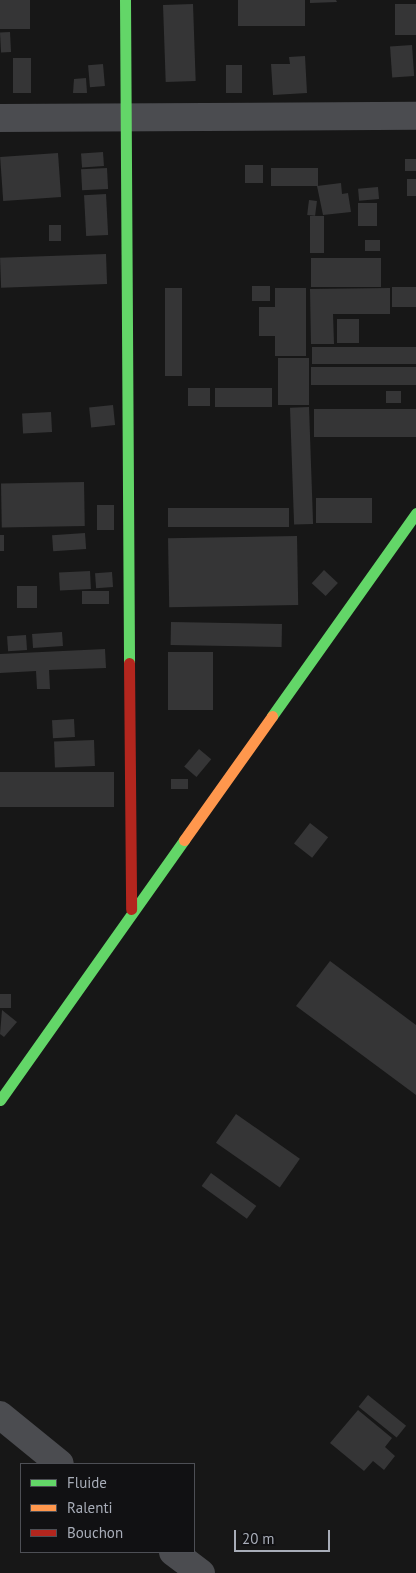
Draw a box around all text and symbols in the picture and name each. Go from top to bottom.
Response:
legend [20,1463,195,1553]
text: Fluide [67,1473,107,1492]
text: Ralenti [67,1498,113,1517]
scale bar [236,1520,332,1552]
text: Bouchon [67,1523,123,1542]
text: 20 m [242,1529,275,1548]

